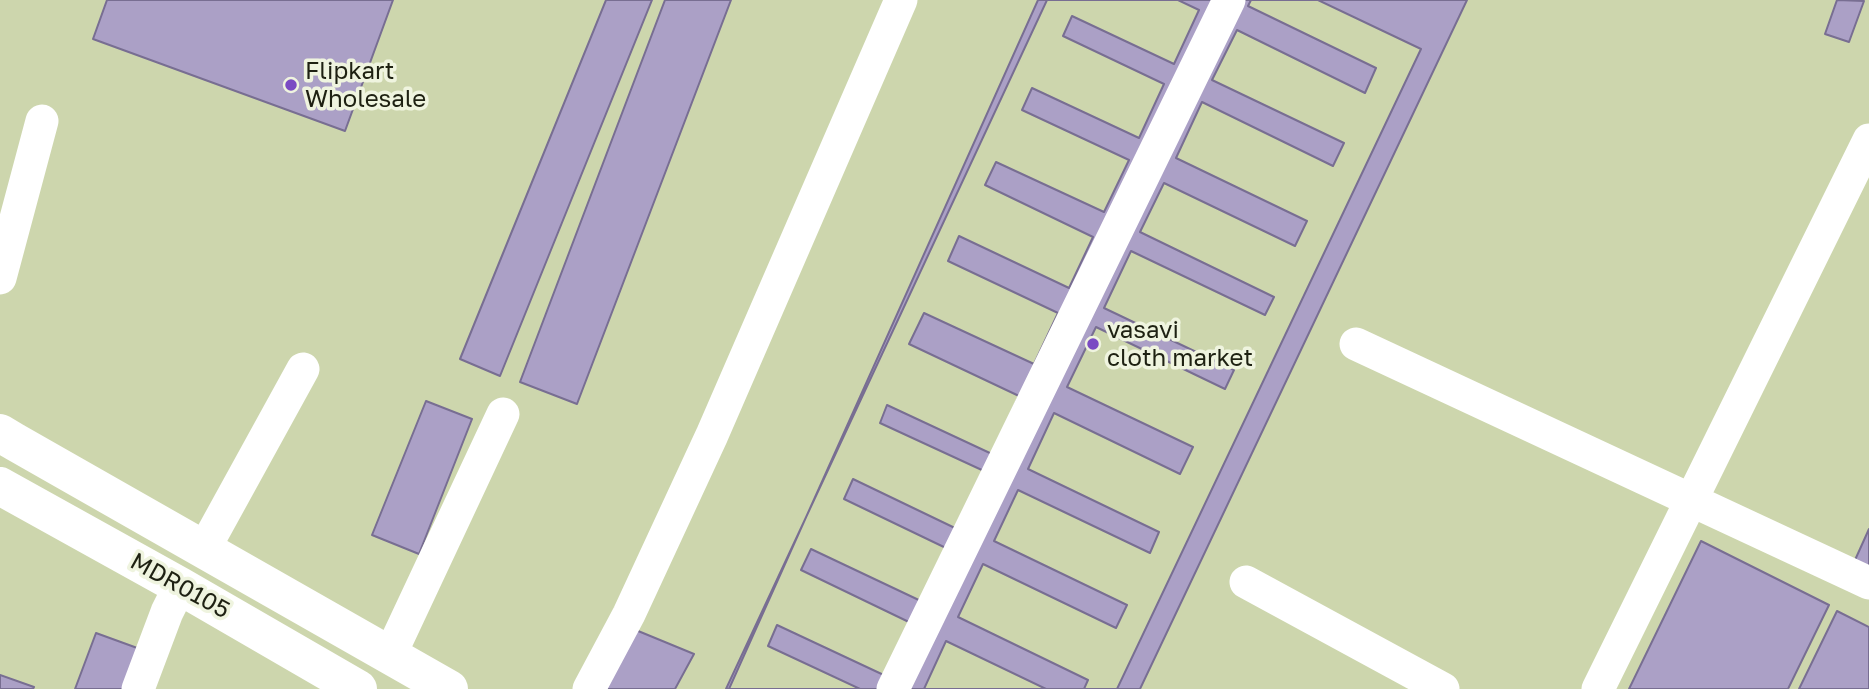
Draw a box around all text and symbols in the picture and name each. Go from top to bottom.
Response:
place label: Flipkart Wholesale [305,57,426,113]
marker: Flipkart Wholesale [283,77,299,93]
place label: vasavi cloth market [1107,316,1253,372]
marker: vasavi cloth market [1085,336,1101,352]
street label: MDR0105 [125,547,235,625]

